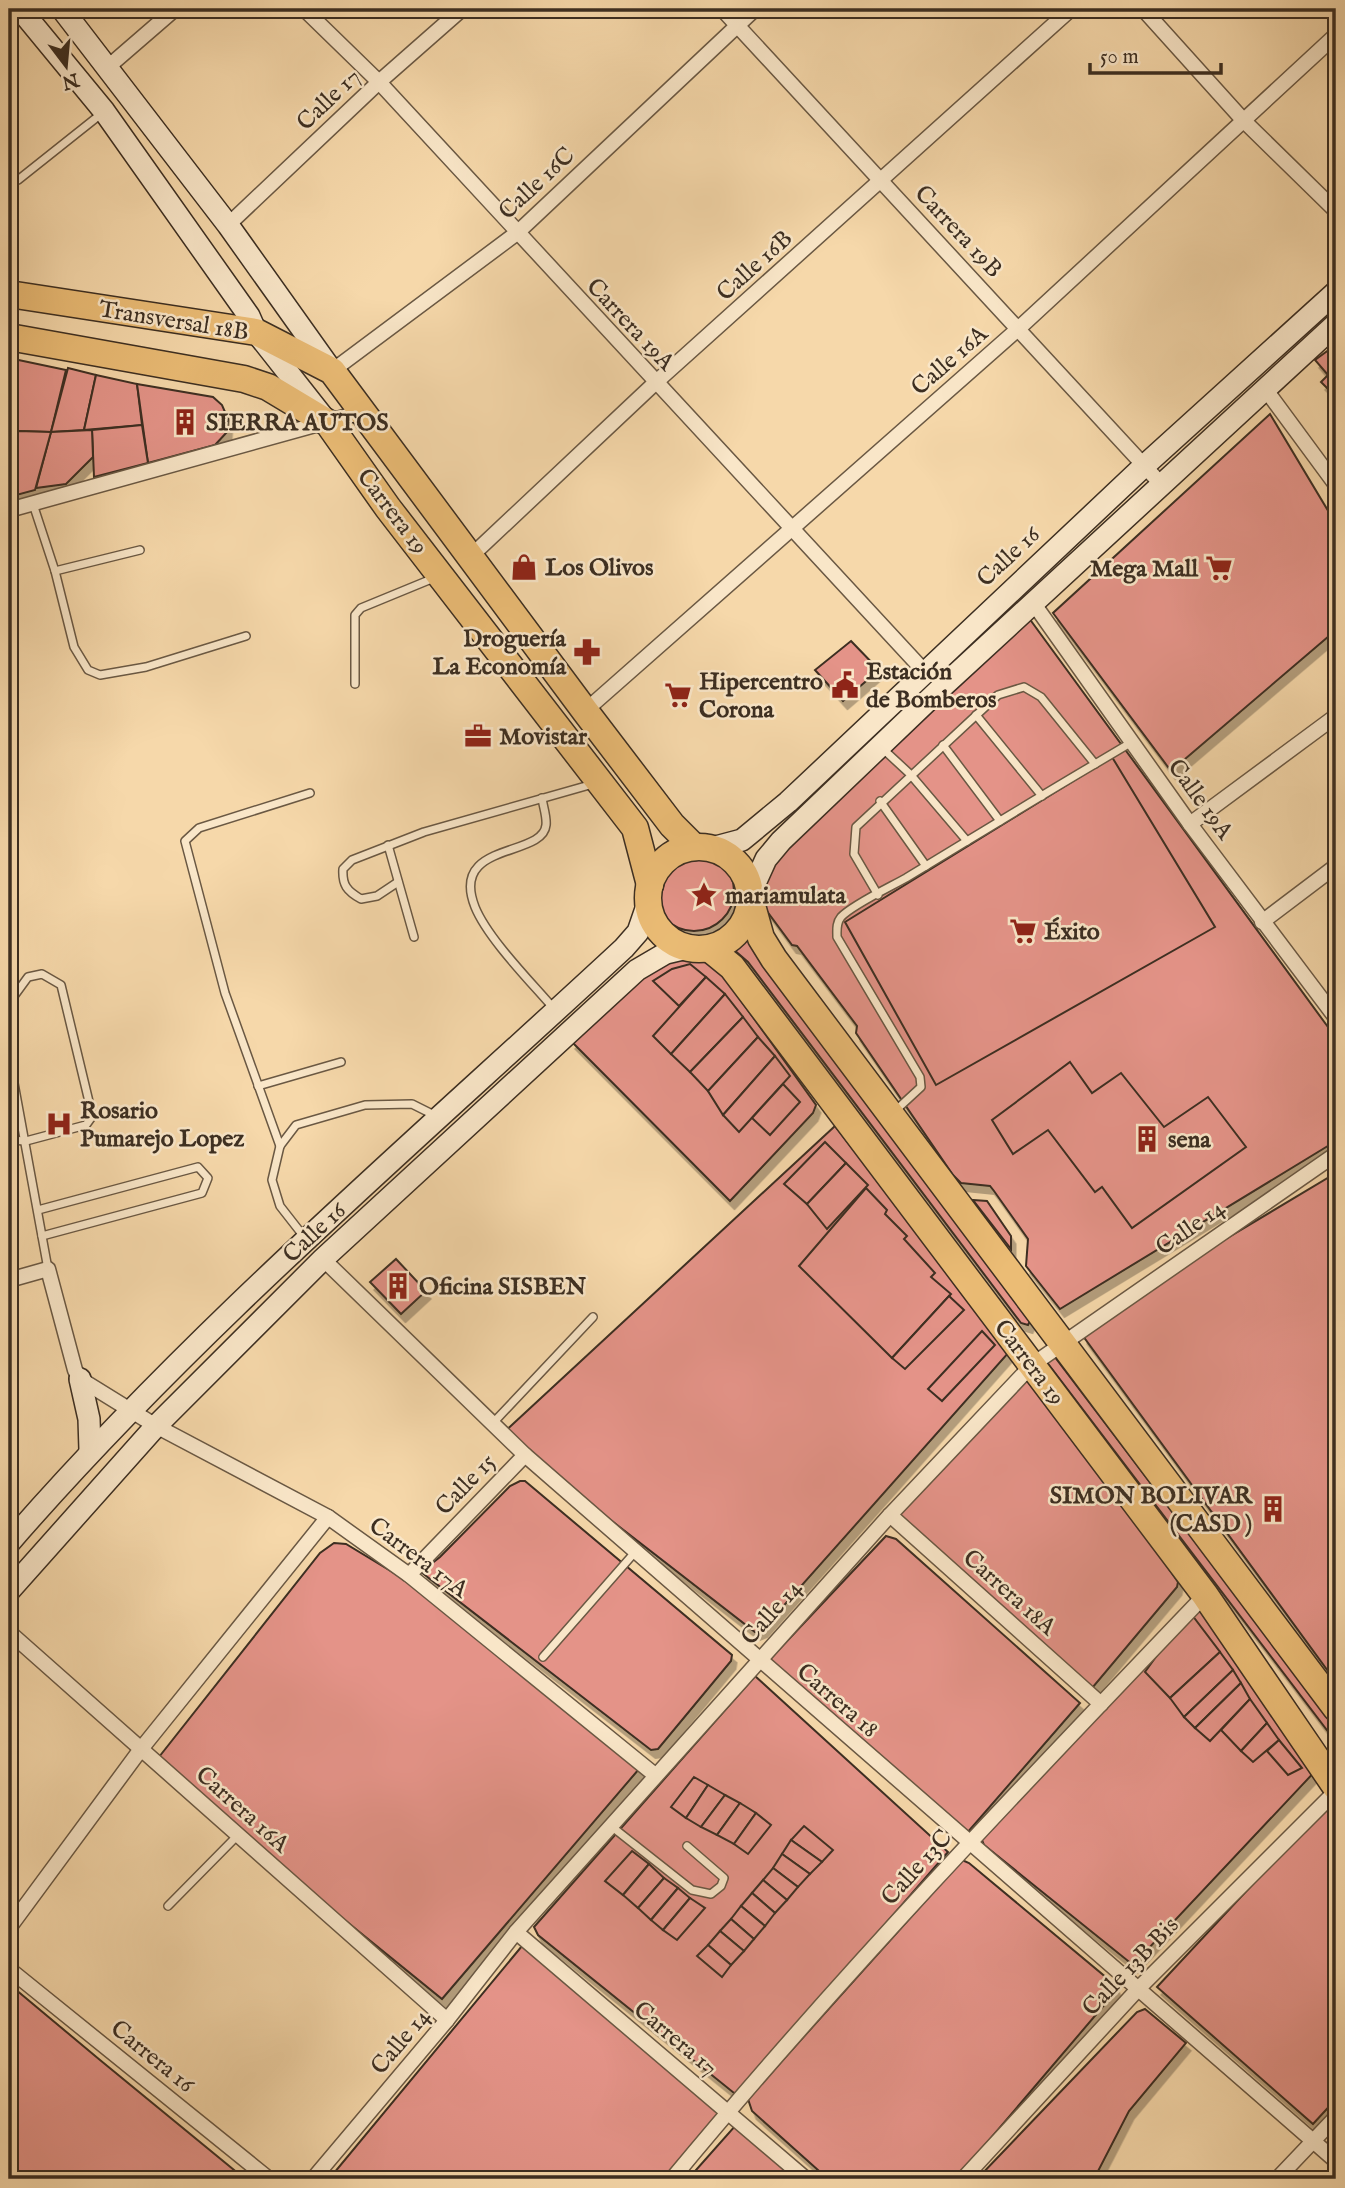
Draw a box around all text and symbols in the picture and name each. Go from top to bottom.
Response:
north arrow [32,32,102,102]
scale bar [1090,32,1221,76]
text: 50 m [1100,44,1139,71]
street label: Calle 17 [291,62,367,138]
text: N [58,66,82,94]
street label: Calle 16C [492,141,582,227]
street label: Carrera 19B [907,179,1009,285]
street label: Calle 16B [711,224,799,308]
street label: Carrera 19A [579,272,681,379]
street label: Transversal 18B [97,294,251,349]
street label: Calle 16A [905,319,995,403]
building icon: SIERRA AUTOS [170,407,200,437]
place label: SIERRA AUTOS [206,408,389,439]
street label: Carrera 19 [349,463,434,561]
street label: Calle 16 [971,519,1048,594]
shop icon: Los Olivos [509,552,539,582]
place label: Los Olivos [545,553,654,584]
supermarket icon: Mega Mall [1204,553,1234,583]
place label: Mega Mall [1090,554,1198,585]
place label: Droguería La Economía [432,624,567,683]
pharmacy icon: Droguería La Economía [572,637,602,667]
place label: Estación de Bomberos [866,657,997,716]
place label: Hipercentro Corona [699,667,823,726]
public building icon: Estación de Bomberos [830,670,860,700]
supermarket icon: Hipercentro Corona [663,680,693,710]
office icon: Movistar [463,721,493,751]
place label: Movistar [499,722,587,753]
street label: Calle 19A [1160,753,1240,847]
place icon: mariamulata [689,880,719,910]
place label: mariamulata [725,881,847,912]
supermarket icon: Éxito [1008,916,1038,946]
place label: Éxito [1044,917,1100,948]
place label: Rosario Pumarejo Lopez [80,1096,244,1155]
hospital icon: Rosario Pumarejo Lopez [44,1109,74,1139]
building icon: sena [1132,1124,1162,1154]
place label: sena [1168,1125,1211,1156]
street label: Calle 14 [1150,1193,1232,1263]
street label: Calle 16 [277,1195,354,1270]
building icon: Oficina SISBEN [383,1271,413,1301]
place label: Oficina SISBEN [419,1272,586,1303]
street label: Carrera 19 [986,1314,1071,1412]
street label: Calle 15 [429,1447,503,1523]
place label: SIMON BOLIVAR (CASD ) [1050,1481,1254,1540]
building icon: SIMON BOLIVAR (CASD ) [1258,1494,1288,1524]
street label: Carrera 17A [362,1511,475,1606]
street label: Carrera 18A [956,1543,1063,1644]
street label: Calle 14 [735,1574,810,1652]
street label: Carrera 18 [790,1657,885,1745]
street label: Carrera 16A [189,1760,296,1861]
street label: Calle 13C [875,1823,959,1913]
street label: Calle 13B Bis [1076,1911,1186,2023]
street label: Carrera 17 [626,1995,724,2083]
street label: Calle 14 [364,2002,438,2082]
street label: Carrera 16 [104,2014,201,2101]

